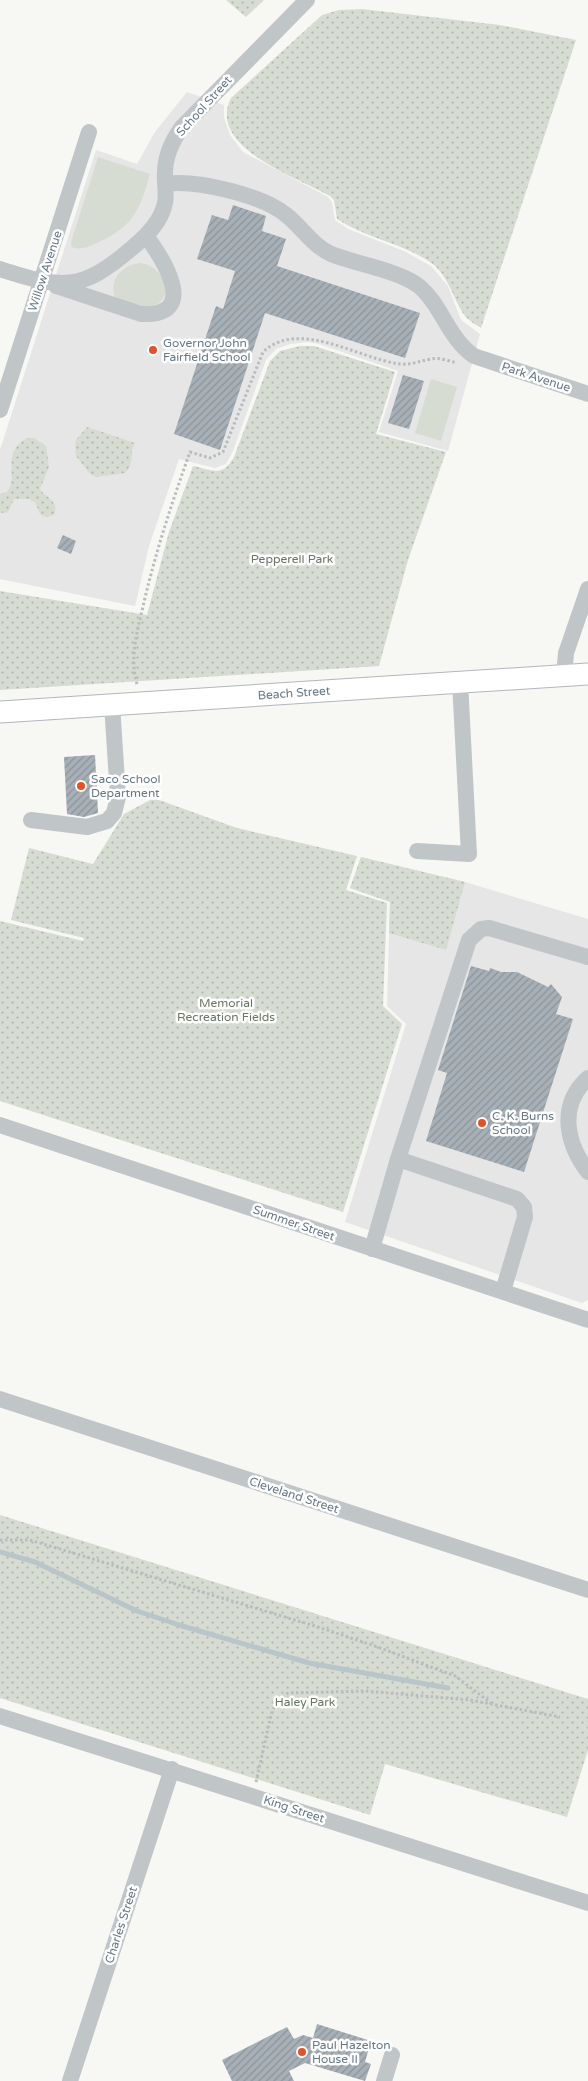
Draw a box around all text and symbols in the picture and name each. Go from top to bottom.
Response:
street label: School Street [173,73,235,139]
street label: Willow Avenue [25,229,65,313]
place label: Governor John Fairfield School [163,336,251,364]
marker: Governor John Fairfield School [147,344,159,356]
street label: Park Avenue [500,359,572,395]
park label: Pepperell Park [251,552,334,566]
street label: Beach Street [257,683,331,703]
place label: Saco School Department [91,772,161,800]
marker: Saco School Department [75,780,87,792]
park label: Memorial Recreation Fields [177,996,275,1024]
place label: C. K. Burns School [492,1109,554,1137]
marker: C. K. Burns School [476,1117,488,1129]
street label: Summer Street [251,1202,337,1244]
street label: Cleveland Street [248,1474,341,1516]
park label: Haley Park [275,1695,336,1709]
street label: King Street [262,1793,327,1826]
street label: Charles Street [102,1884,140,1965]
place label: Paul Hazelton House II [312,2038,391,2066]
marker: Paul Hazelton House II [296,2046,308,2058]

